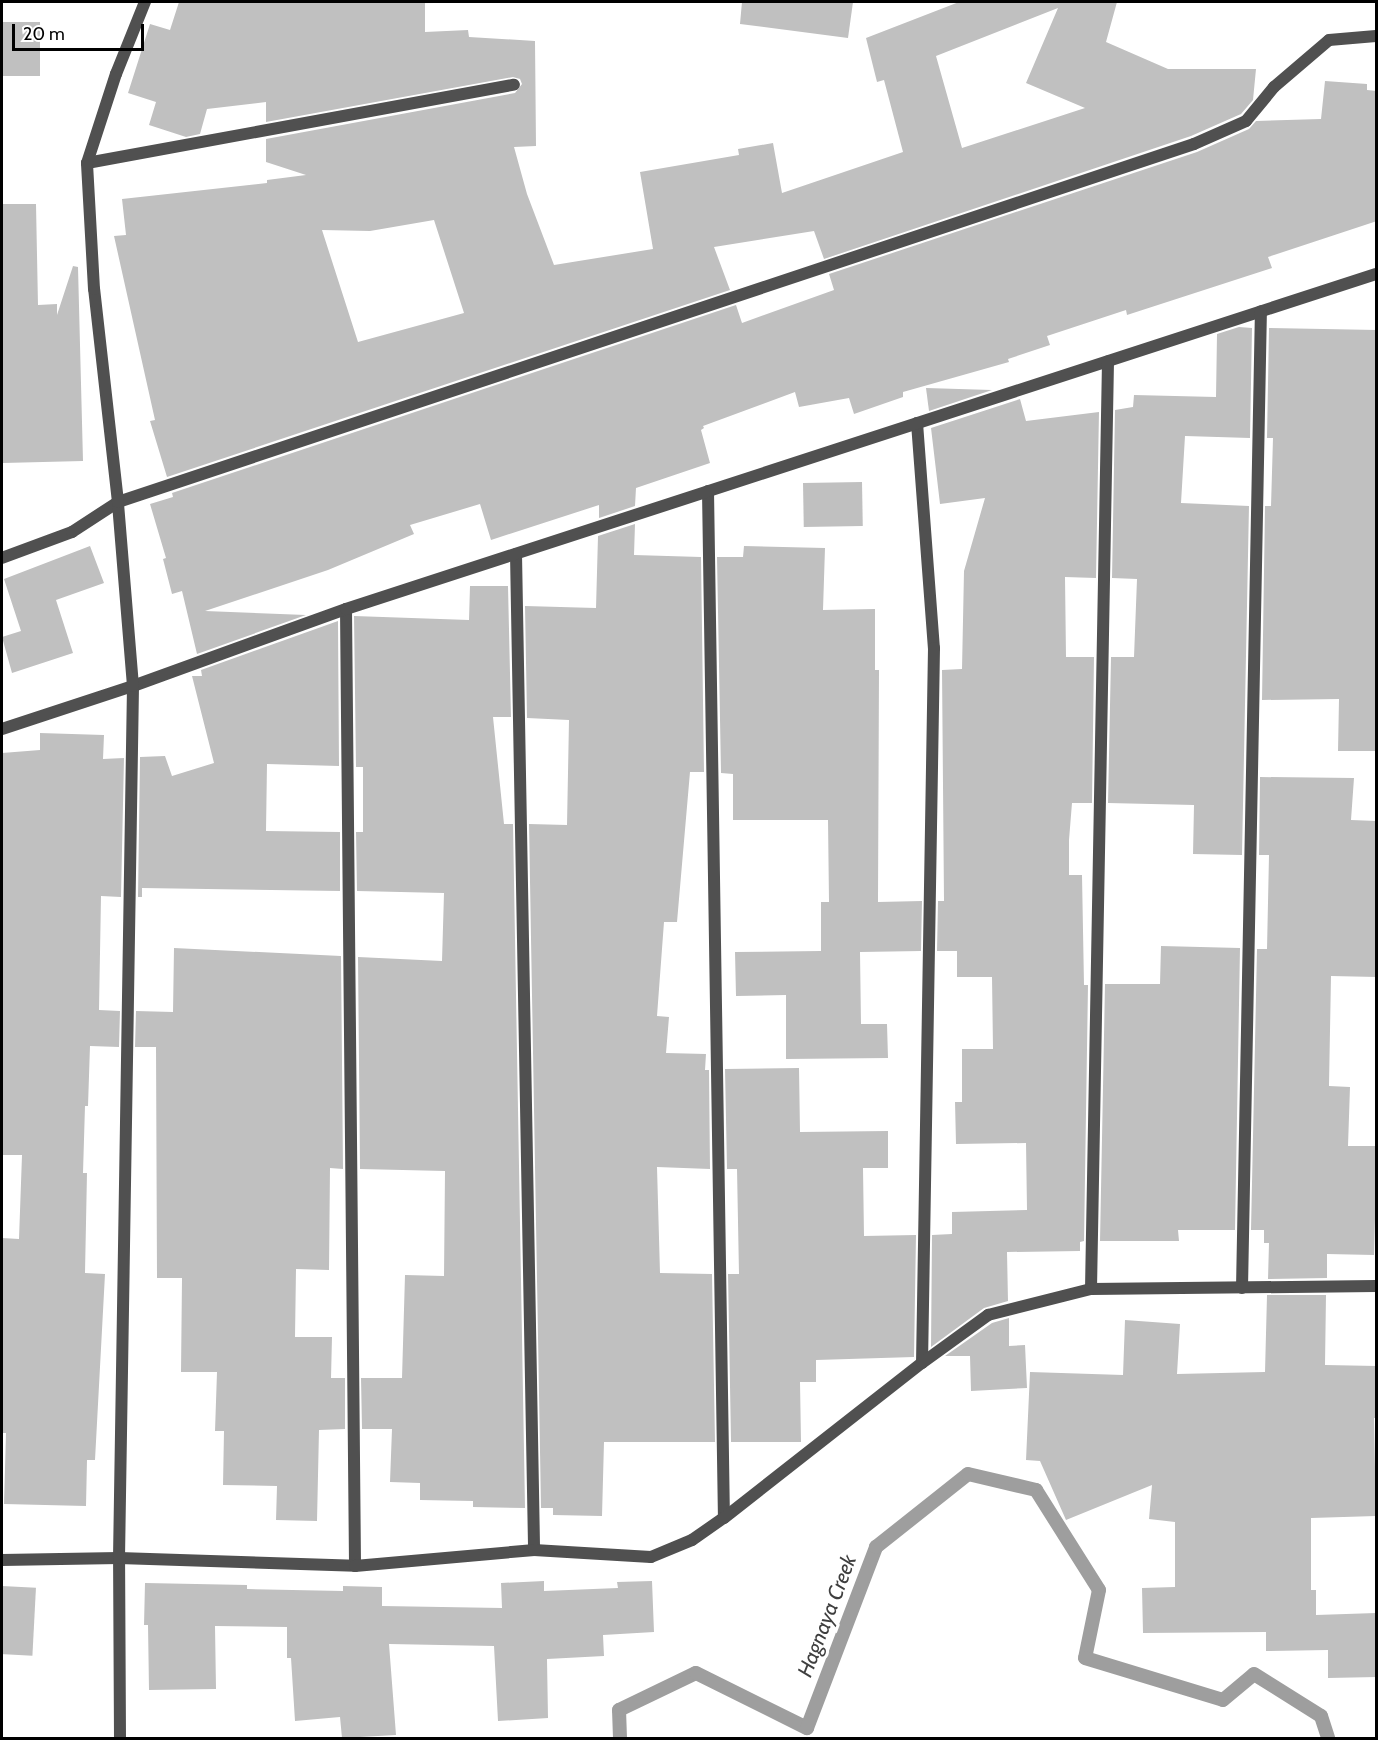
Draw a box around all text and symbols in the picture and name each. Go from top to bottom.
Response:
scale bar [15,12,147,50]
text: 20 m [23,23,65,45]
water label: Hagnaya Creek [792,1551,862,1681]

